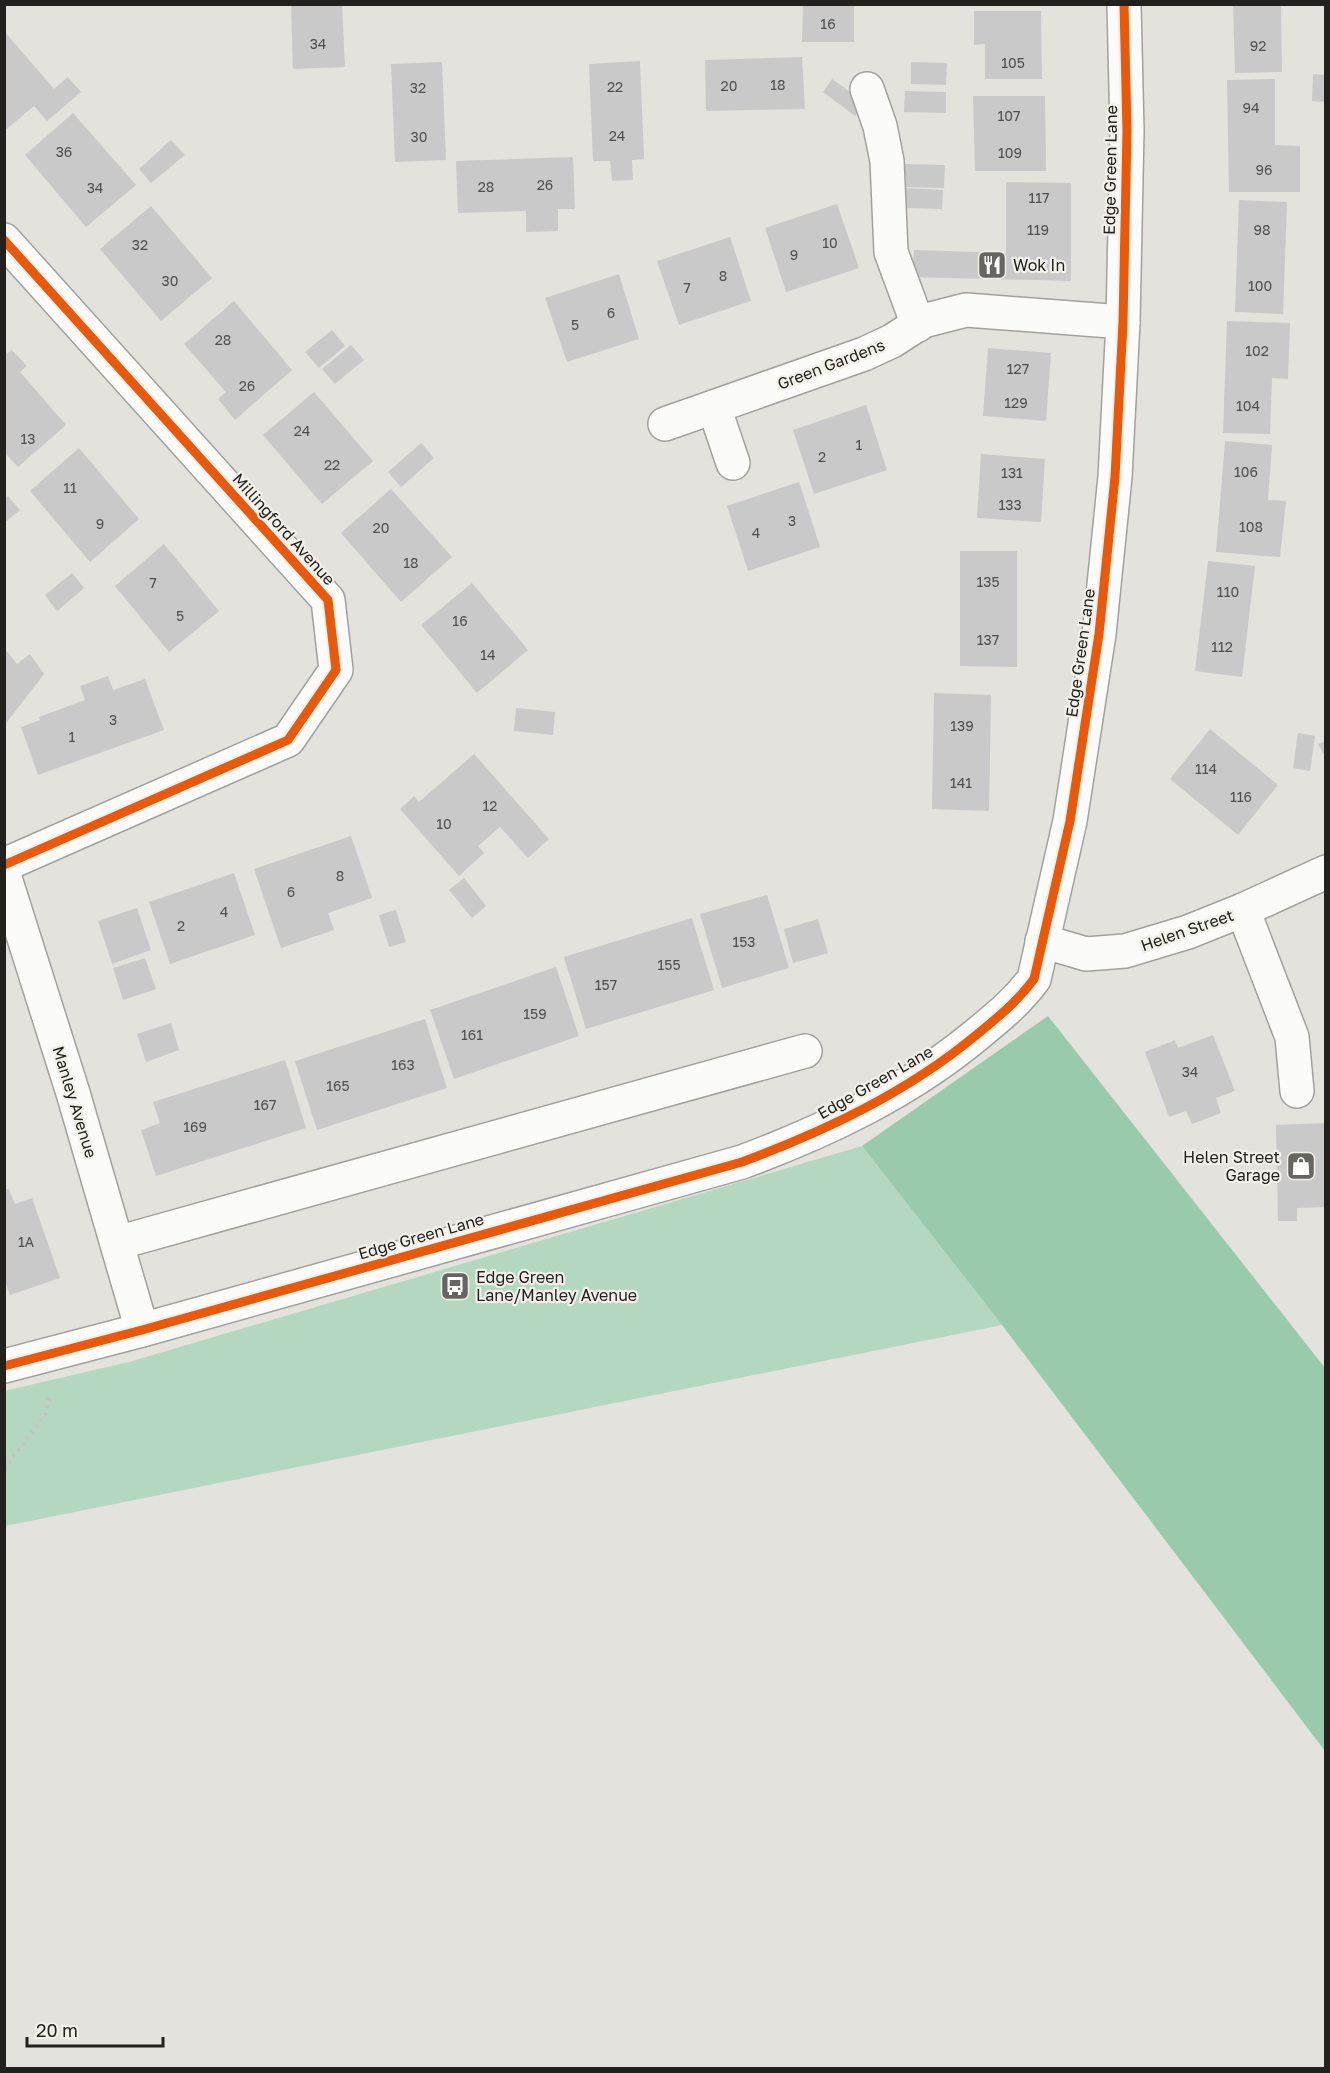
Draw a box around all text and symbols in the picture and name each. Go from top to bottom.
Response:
house number: 16 [820,15,836,32]
house number: 34 [310,35,326,52]
house number: 92 [1250,37,1266,54]
house number: 105 [1001,54,1025,71]
house number: 18 [770,76,786,93]
house number: 20 [721,77,737,94]
house number: 22 [607,78,623,95]
house number: 32 [410,79,426,96]
house number: 94 [1242,99,1260,116]
street label: Edge Green Lane [1099,105,1121,235]
house number: 107 [998,107,1020,124]
house number: 24 [609,127,625,144]
house number: 30 [411,128,427,145]
house number: 36 [56,143,72,160]
house number: 109 [998,144,1022,161]
house number: 96 [1256,161,1272,178]
house number: 26 [537,176,553,193]
house number: 28 [478,178,494,195]
house number: 34 [87,179,103,196]
house number: 117 [1029,189,1050,206]
house number: 119 [1027,221,1049,238]
house number: 98 [1253,221,1271,238]
house number: 10 [822,234,838,251]
house number: 32 [132,236,148,253]
house number: 9 [790,246,798,263]
restaurant icon: Wok In [976,249,1008,281]
place label: Wok In [1013,255,1065,275]
house number: 8 [719,267,727,284]
house number: 30 [162,272,178,289]
house number: 100 [1248,277,1272,294]
house number: 7 [683,279,691,296]
house number: 6 [607,304,615,321]
house number: 5 [571,316,579,333]
house number: 28 [215,331,231,348]
street label: Green Gardens [774,334,888,394]
house number: 102 [1245,342,1269,359]
house number: 127 [1007,360,1029,377]
house number: 26 [239,377,255,394]
house number: 129 [1004,394,1028,411]
house number: 104 [1236,397,1260,414]
house number: 24 [294,422,310,439]
house number: 13 [21,430,35,447]
house number: 1 [856,436,863,453]
house number: 2 [818,448,826,465]
house number: 22 [324,456,340,473]
house number: 106 [1234,463,1258,480]
house number: 131 [1001,464,1023,481]
street label: Millingford Avenue [228,469,340,589]
house number: 11 [63,479,77,496]
house number: 133 [998,496,1022,513]
house number: 3 [788,512,796,529]
house number: 9 [96,515,104,532]
house number: 108 [1239,518,1263,535]
house number: 20 [373,519,389,536]
house number: 4 [752,524,760,541]
house number: 18 [403,554,419,571]
house number: 135 [976,573,1000,590]
house number: 7 [149,574,157,591]
house number: 110 [1217,583,1239,600]
street label: Edge Green Lane [1061,587,1099,719]
house number: 5 [176,607,184,624]
house number: 16 [452,612,468,629]
house number: 137 [977,631,999,648]
house number: 112 [1211,638,1233,655]
house number: 14 [480,646,496,663]
house number: 3 [109,711,117,728]
house number: 139 [950,717,974,734]
house number: 1 [69,728,76,745]
house number: 114 [1195,760,1217,777]
house number: 141 [950,774,972,791]
house number: 116 [1230,788,1252,805]
house number: 12 [483,797,497,814]
house number: 10 [436,815,452,832]
house number: 8 [336,867,344,884]
house number: 6 [287,883,295,900]
house number: 4 [220,903,228,920]
street label: Helen Street [1138,905,1236,955]
house number: 2 [177,917,185,934]
house number: 153 [732,933,756,950]
house number: 155 [657,956,681,973]
house number: 157 [595,976,617,993]
house number: 159 [523,1005,547,1022]
house number: 161 [461,1026,483,1043]
street label: Edge Green Lane [814,1041,936,1123]
street label: Manley Avenue [48,1044,102,1160]
house number: 163 [391,1056,415,1073]
house number: 34 [1182,1063,1198,1080]
house number: 165 [326,1077,350,1094]
house number: 167 [254,1096,276,1113]
house number: 169 [183,1118,207,1135]
place label: Helen Street Garage [1183,1147,1280,1185]
shop icon: Helen Street Garage [1285,1150,1317,1182]
street label: Edge Green Lane [356,1209,486,1263]
house number: 1A [18,1233,35,1250]
place label: Edge Green Lane/Manley Avenue [476,1267,637,1305]
bus stop icon: Edge Green Lane/Manley Avenue [439,1270,471,1302]
scale bar [27,2010,164,2048]
text: 20 m [36,2019,78,2041]

